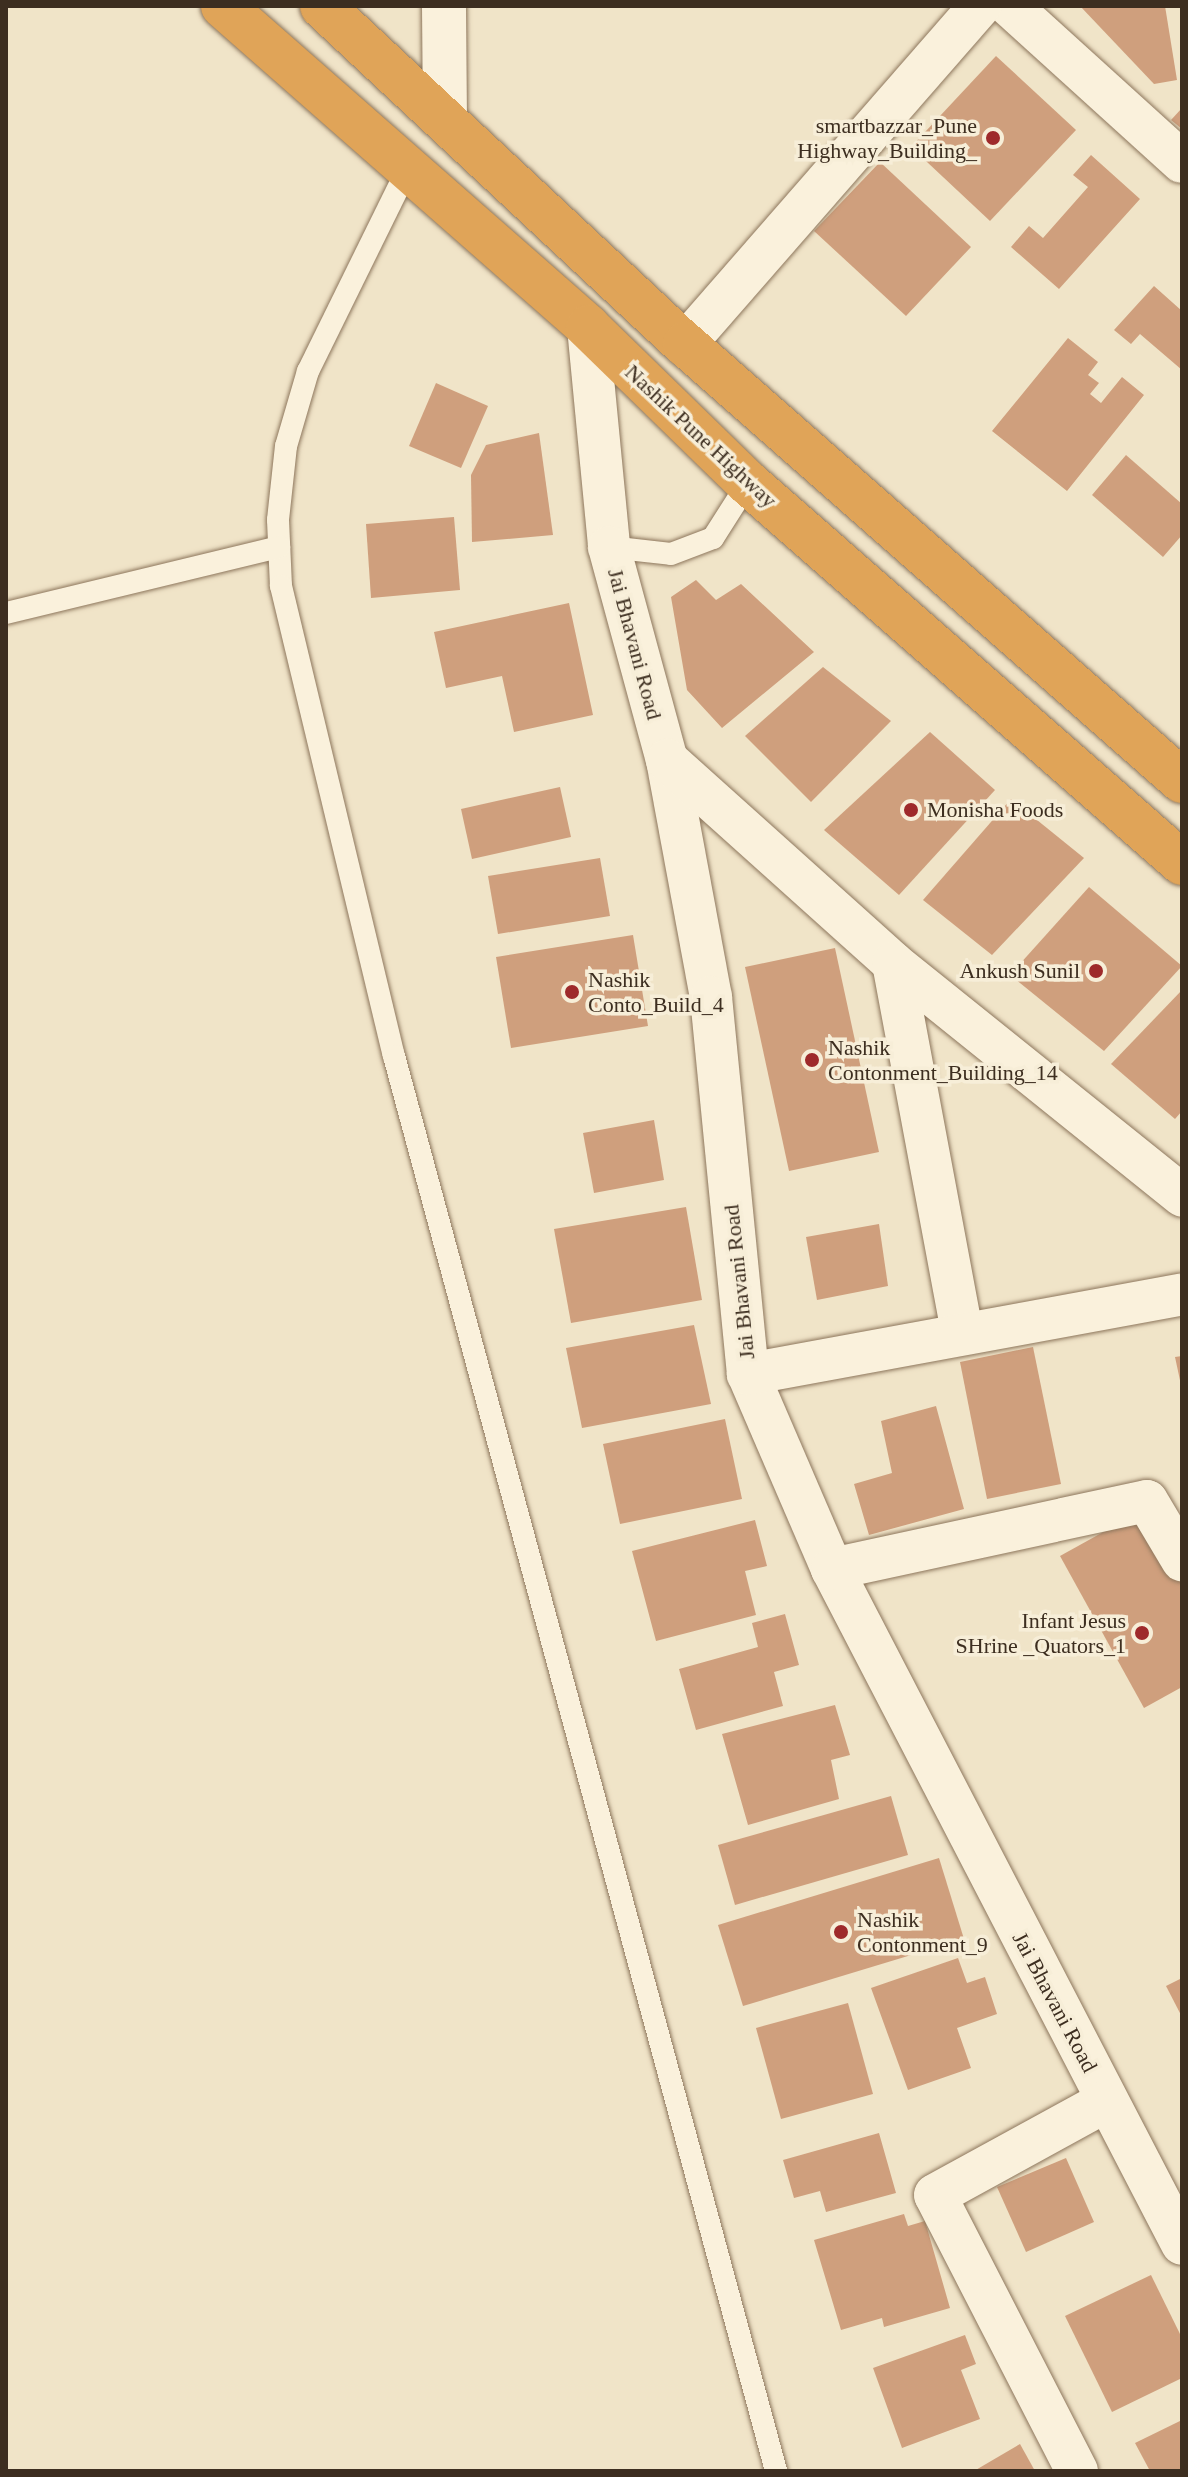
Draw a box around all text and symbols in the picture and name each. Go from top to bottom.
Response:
place label: smartbazzar_Pune Highway_Building_ [797,112,977,164]
marker: smartbazzar_Pune Highway_Building_ [984,129,1002,147]
street label: Nashik Pune Highway [620,359,782,513]
street label: Jai Bhavani Road [602,566,668,722]
place label: Monisha Foods [927,797,1063,823]
marker: Monisha Foods [902,801,920,819]
place label: Ankush Sunil [960,958,1080,984]
marker: Ankush Sunil [1087,962,1105,980]
place label: Nashik Conto_Build_4 [588,966,724,1018]
marker: Nashik Conto_Build_4 [563,983,581,1001]
place label: Nashik Contonment_Building_14 [828,1034,1058,1086]
marker: Nashik Contonment_Building_14 [803,1051,821,1069]
street label: Jai Bhavani Road [718,1203,760,1361]
place label: Infant Jesus SHrine _Quators_1 [956,1607,1126,1658]
marker: Infant Jesus SHrine _Quators_1 [1133,1624,1151,1642]
place label: Nashik Contonment_9 [857,1906,988,1958]
marker: Nashik Contonment_9 [832,1923,850,1941]
street label: Jai Bhavani Road [1007,1927,1103,2077]

